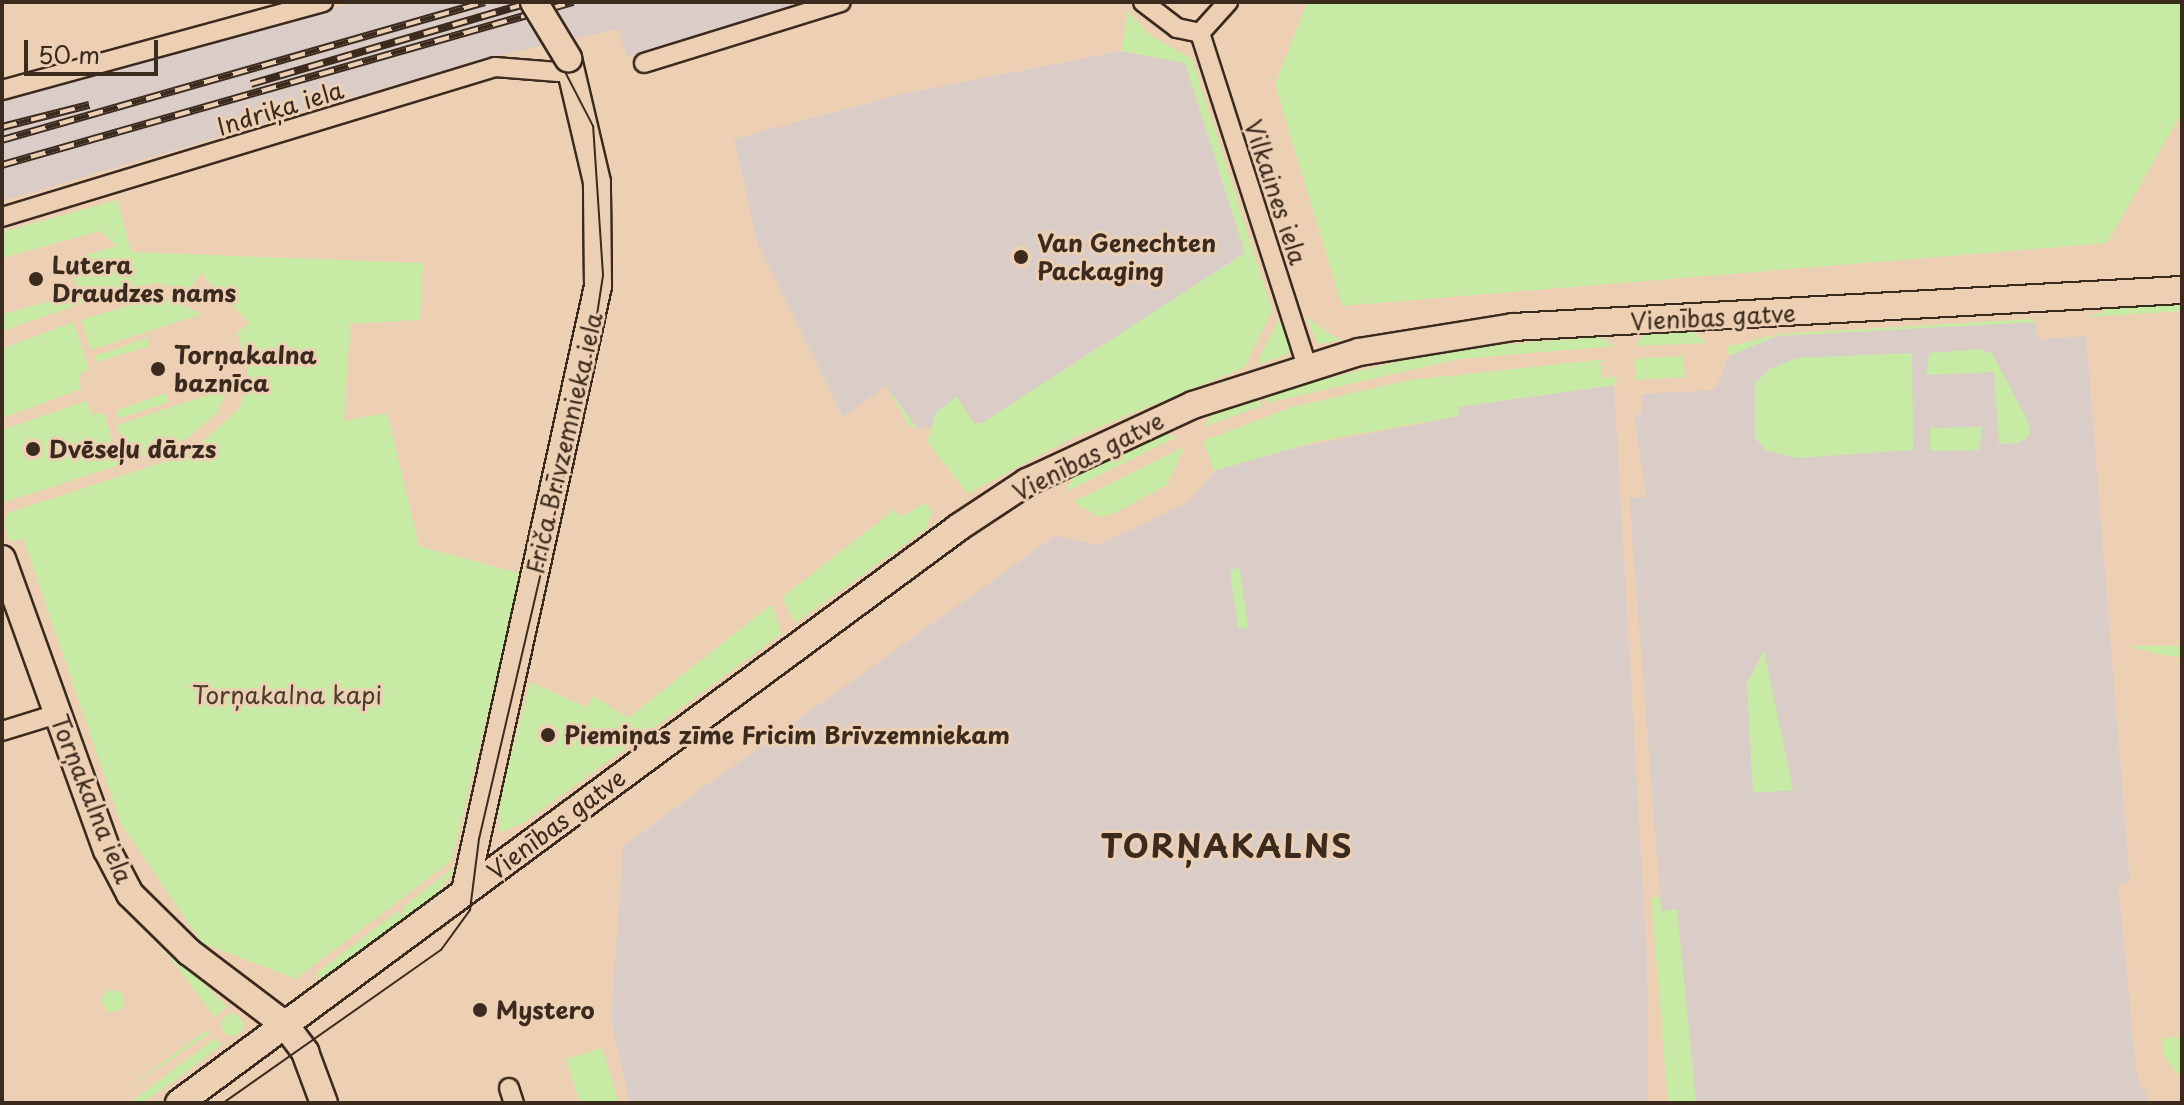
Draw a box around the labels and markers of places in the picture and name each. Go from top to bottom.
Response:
place label: Van Genechten Packaging [1037,229,1218,285]
marker: Van Genechten Packaging [1012,248,1030,266]
place label: Lutera Draudzes nams [52,251,239,307]
marker: Lutera Draudzes nams [27,270,45,288]
place label: Torņakalna baznīca [174,341,317,397]
marker: Torņakalna baznīca [149,360,167,378]
place label: Dvēseļu dārzs [49,435,217,463]
marker: Dvēseļu dārzs [24,440,42,458]
place label: Piemiņas zīme Fricim Brīvzemniekam [564,721,1011,749]
marker: Piemiņas zīme Fricim Brīvzemniekam [539,726,557,744]
place label: Mystero [496,996,595,1024]
marker: Mystero [471,1001,489,1019]

